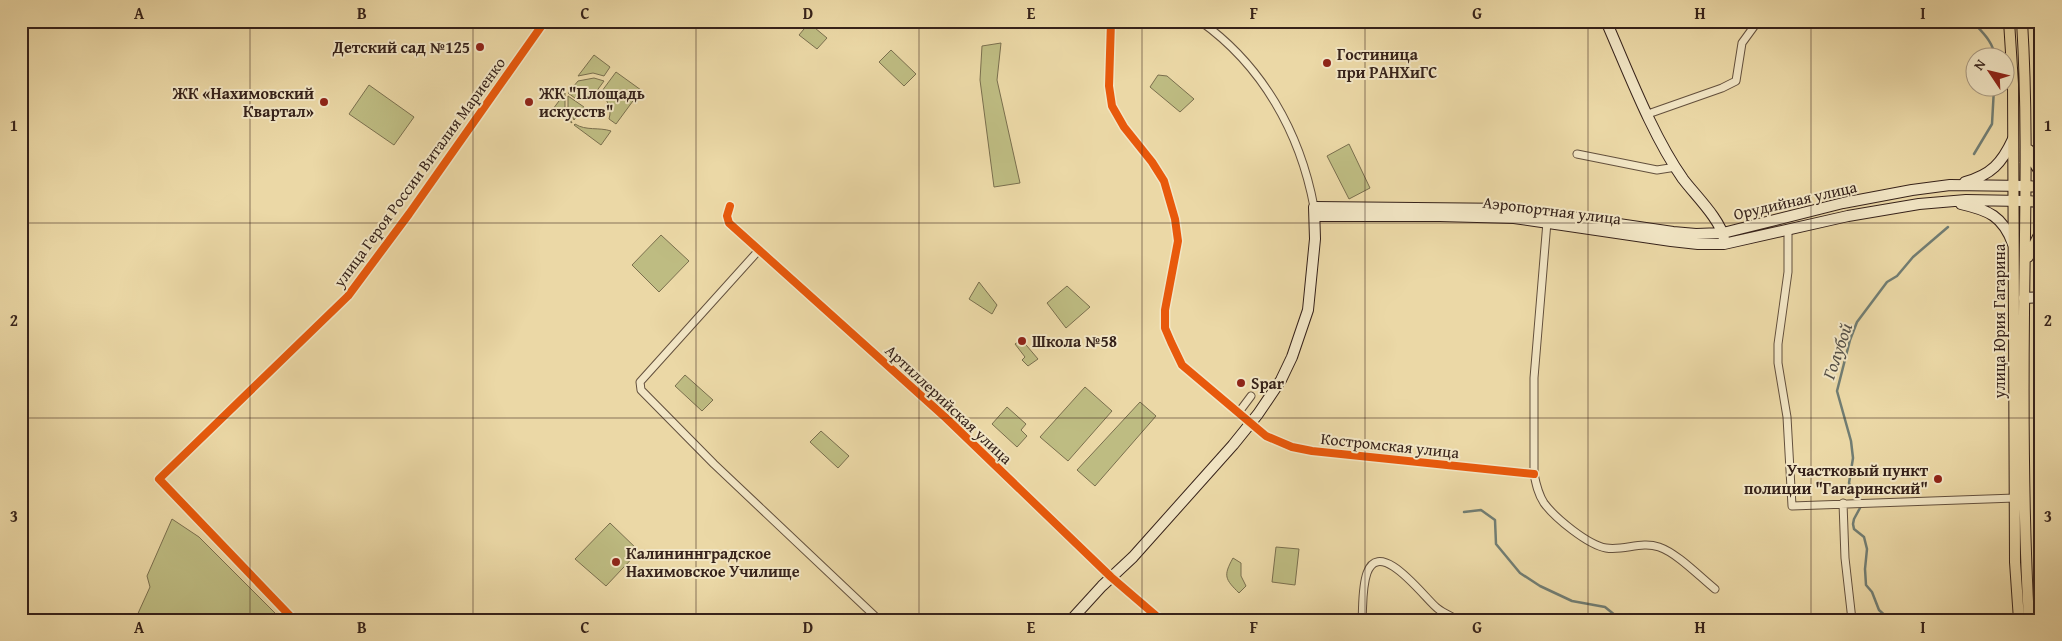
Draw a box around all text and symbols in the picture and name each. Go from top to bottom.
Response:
text: A [134,1,145,25]
text: B [357,1,367,25]
text: C [580,1,590,25]
text: D [803,1,813,25]
text: E [1027,1,1036,25]
text: F [1250,1,1258,25]
text: G [1472,1,1482,25]
text: H [1694,1,1706,25]
text: I [1920,1,1926,25]
place label: Детский сад №125 [332,35,470,59]
marker: Детский сад №125 [474,41,486,53]
place label: Гостиница при РАНХиГС [1337,42,1437,84]
north arrow [1964,48,2014,98]
street label: улица Героя России Виталия Мариенко [327,52,511,293]
text: N [1968,54,1991,74]
marker: Гостиница при РАНХиГС [1321,57,1333,69]
place label: ЖК «Нахимовский Квартал» [171,81,314,123]
place label: ЖК "Площадь искусств" [538,81,645,123]
marker: ЖК «Нахимовский Квартал» [318,96,330,108]
marker: ЖК "Площадь искусств" [523,96,535,108]
text: 1 [10,113,18,137]
text: 1 [2044,113,2052,137]
street label: Орудийная улица [1731,174,1859,226]
street label: Аэропортная улица [1481,190,1623,230]
street label: улица Юрия Гагарина [1987,243,2011,399]
text: 2 [10,308,18,332]
text: 2 [2044,308,2052,332]
water label: Голубой [1814,319,1859,384]
place label: Школа №58 [1032,329,1117,353]
marker: Школа №58 [1016,335,1028,347]
street label: Артиллерийская улица [880,339,1018,470]
place label: Spar [1251,371,1285,395]
marker: Spar [1235,377,1247,389]
street label: Костромская улица [1320,426,1461,464]
place label: Участковый пункт полиции "Гагаринский" [1744,458,1928,500]
marker: Участковый пункт полиции "Гагаринский" [1932,473,1944,485]
text: 3 [10,504,18,528]
text: 3 [2044,504,2052,528]
place label: Калининнградское Нахимовское Училище [626,541,800,583]
marker: Калининнградское Нахимовское Училище [610,556,622,568]
text: A [134,615,145,639]
text: B [357,615,367,639]
text: C [580,615,590,639]
text: D [803,615,813,639]
text: E [1027,615,1036,639]
text: F [1250,615,1258,639]
text: G [1472,615,1482,639]
text: H [1694,615,1706,639]
text: I [1920,615,1926,639]

